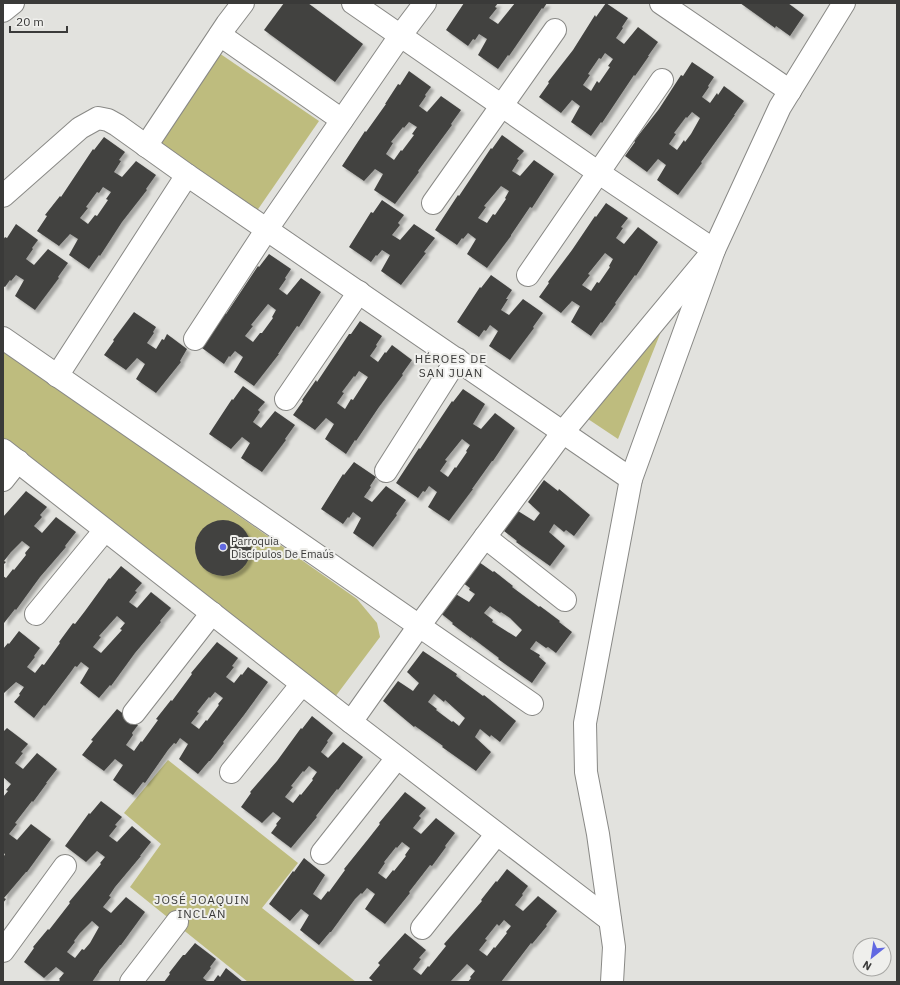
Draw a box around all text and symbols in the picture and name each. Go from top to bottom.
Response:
scale bar [10,8,67,34]
text: 20 m [16,14,44,29]
district label: HÉROES DE SAN JUAN [415,351,487,380]
place label: Parroquia Discípulos De Emaús [231,534,334,561]
marker: Parroquia Discípulos De Emaús [218,542,228,552]
district label: JOSÉ JOAQUIN INCLAN [154,892,250,921]
north arrow [852,937,892,977]
text: N [860,958,874,974]

